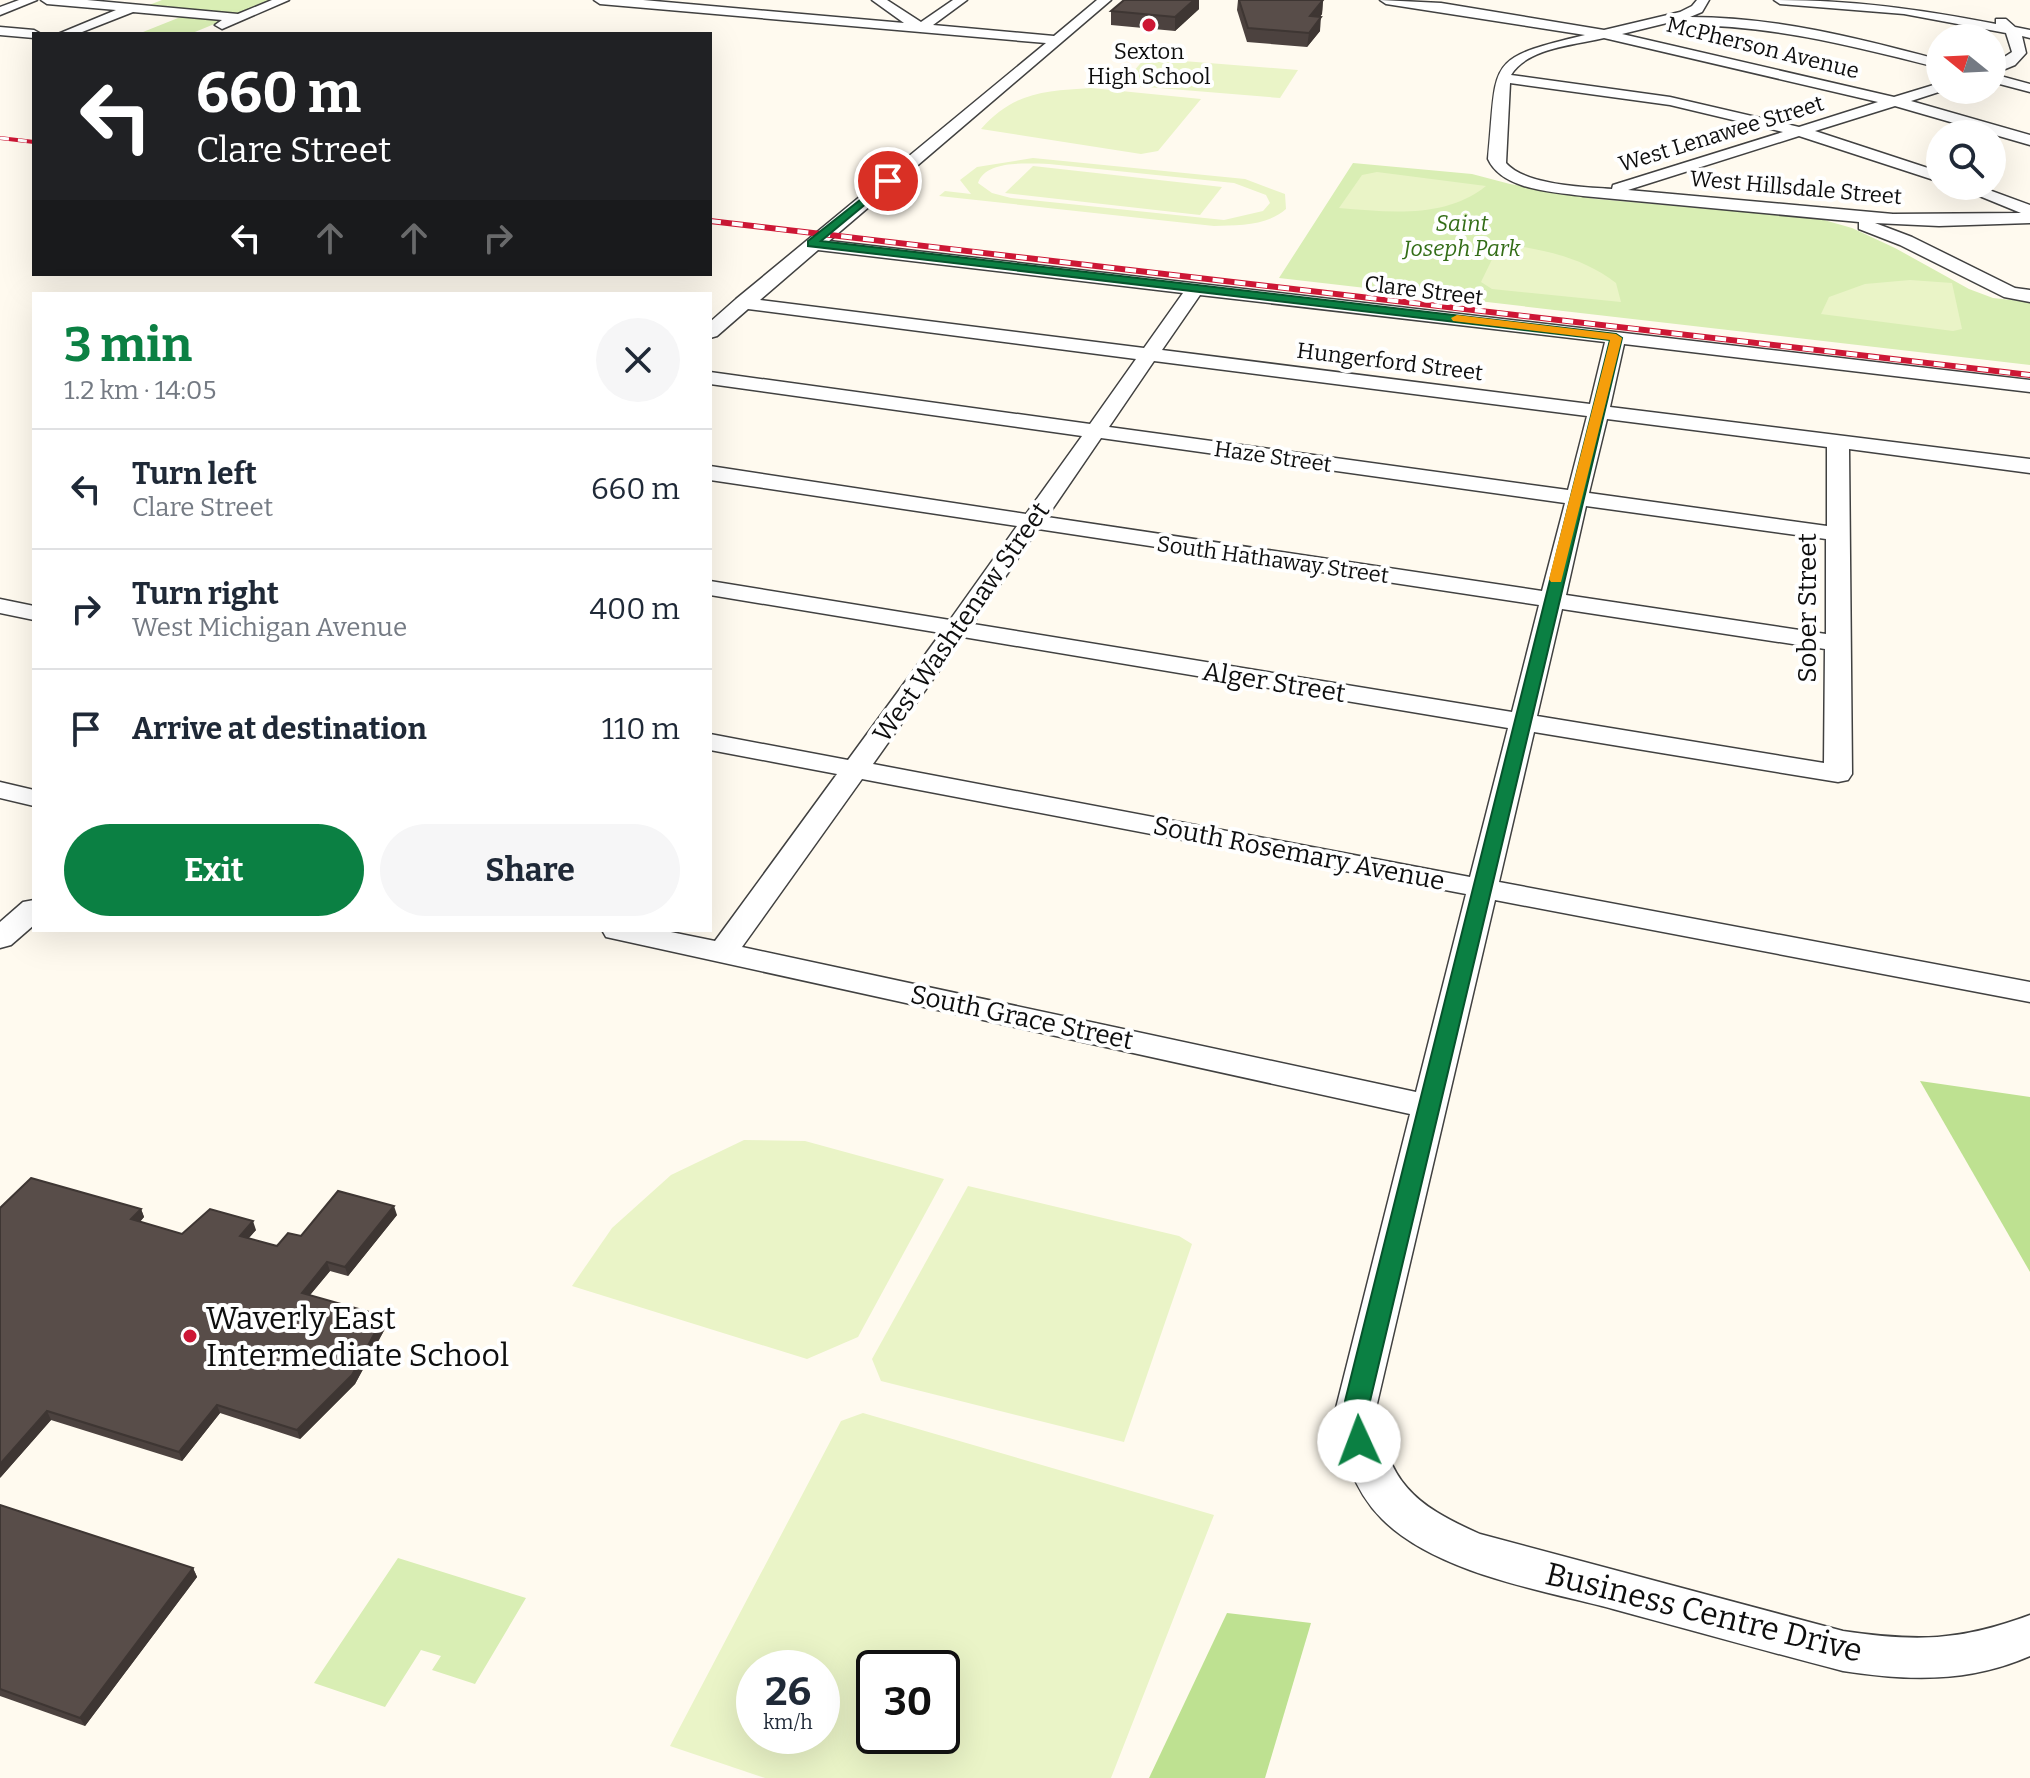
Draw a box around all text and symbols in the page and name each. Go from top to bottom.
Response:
street label: McPherson Avenue [1664,11,1862,84]
marker: Sexton High School [1140,16,1158,34]
north arrow [1926,24,2006,104]
map controls [1926,24,2006,200]
place label: Sexton High School [1087,38,1211,90]
text: 660 m [196,60,361,127]
icon: left [64,64,168,168]
street label: West Lenawee Street [1615,89,1827,178]
button: search [1926,120,2006,200]
text: Clare Street [196,128,391,172]
pin [854,147,922,215]
icon: arrive [866,159,910,203]
street label: West Hillsdale Street [1689,165,1903,210]
park label: Saint Joseph Park [1402,210,1521,262]
icon: left [224,216,268,260]
icon: ahead [308,216,352,260]
icon: ahead [392,216,436,260]
icon: right [476,216,520,260]
street label: Clare Street [1363,270,1485,311]
text: 3 min [64,316,192,374]
button: close [596,318,680,402]
street label: Hungerford Street [1295,337,1485,386]
text: 1.2 km · 14:05 [64,375,216,406]
street label: Haze Street [1212,435,1333,478]
text: Turn left [132,456,257,492]
icon: left [64,467,108,511]
text: 660 m [591,471,680,507]
text: Clare Street [132,492,273,523]
street label: West Washtenaw Street [867,496,1056,748]
street label: South Hathaway Street [1155,530,1391,589]
street label: Sober Street [1792,533,1823,683]
text: Turn right [132,576,279,612]
icon: right [64,587,108,631]
text: 400 m [589,591,680,627]
text: West Michigan Avenue [132,612,407,643]
street label: Alger Street [1200,656,1348,709]
icon: arrive [64,707,108,751]
text: Arrive at destination [132,711,427,747]
text: 110 m [602,711,680,747]
street label: South Rosemary Avenue [1151,810,1447,897]
button: Exit [64,824,364,916]
button: Share [380,824,680,916]
street label: South Grace Street [908,979,1137,1056]
place label: Waverly East Intermediate School [206,1299,509,1374]
marker: Waverly East Intermediate School [181,1327,199,1345]
position arrow [1317,1399,1401,1483]
street label: Business Centre Drive [1542,1554,1866,1670]
speed limit sign: 30 [856,1650,960,1754]
text: 26 [765,1668,811,1716]
text: km/h [763,1710,813,1734]

